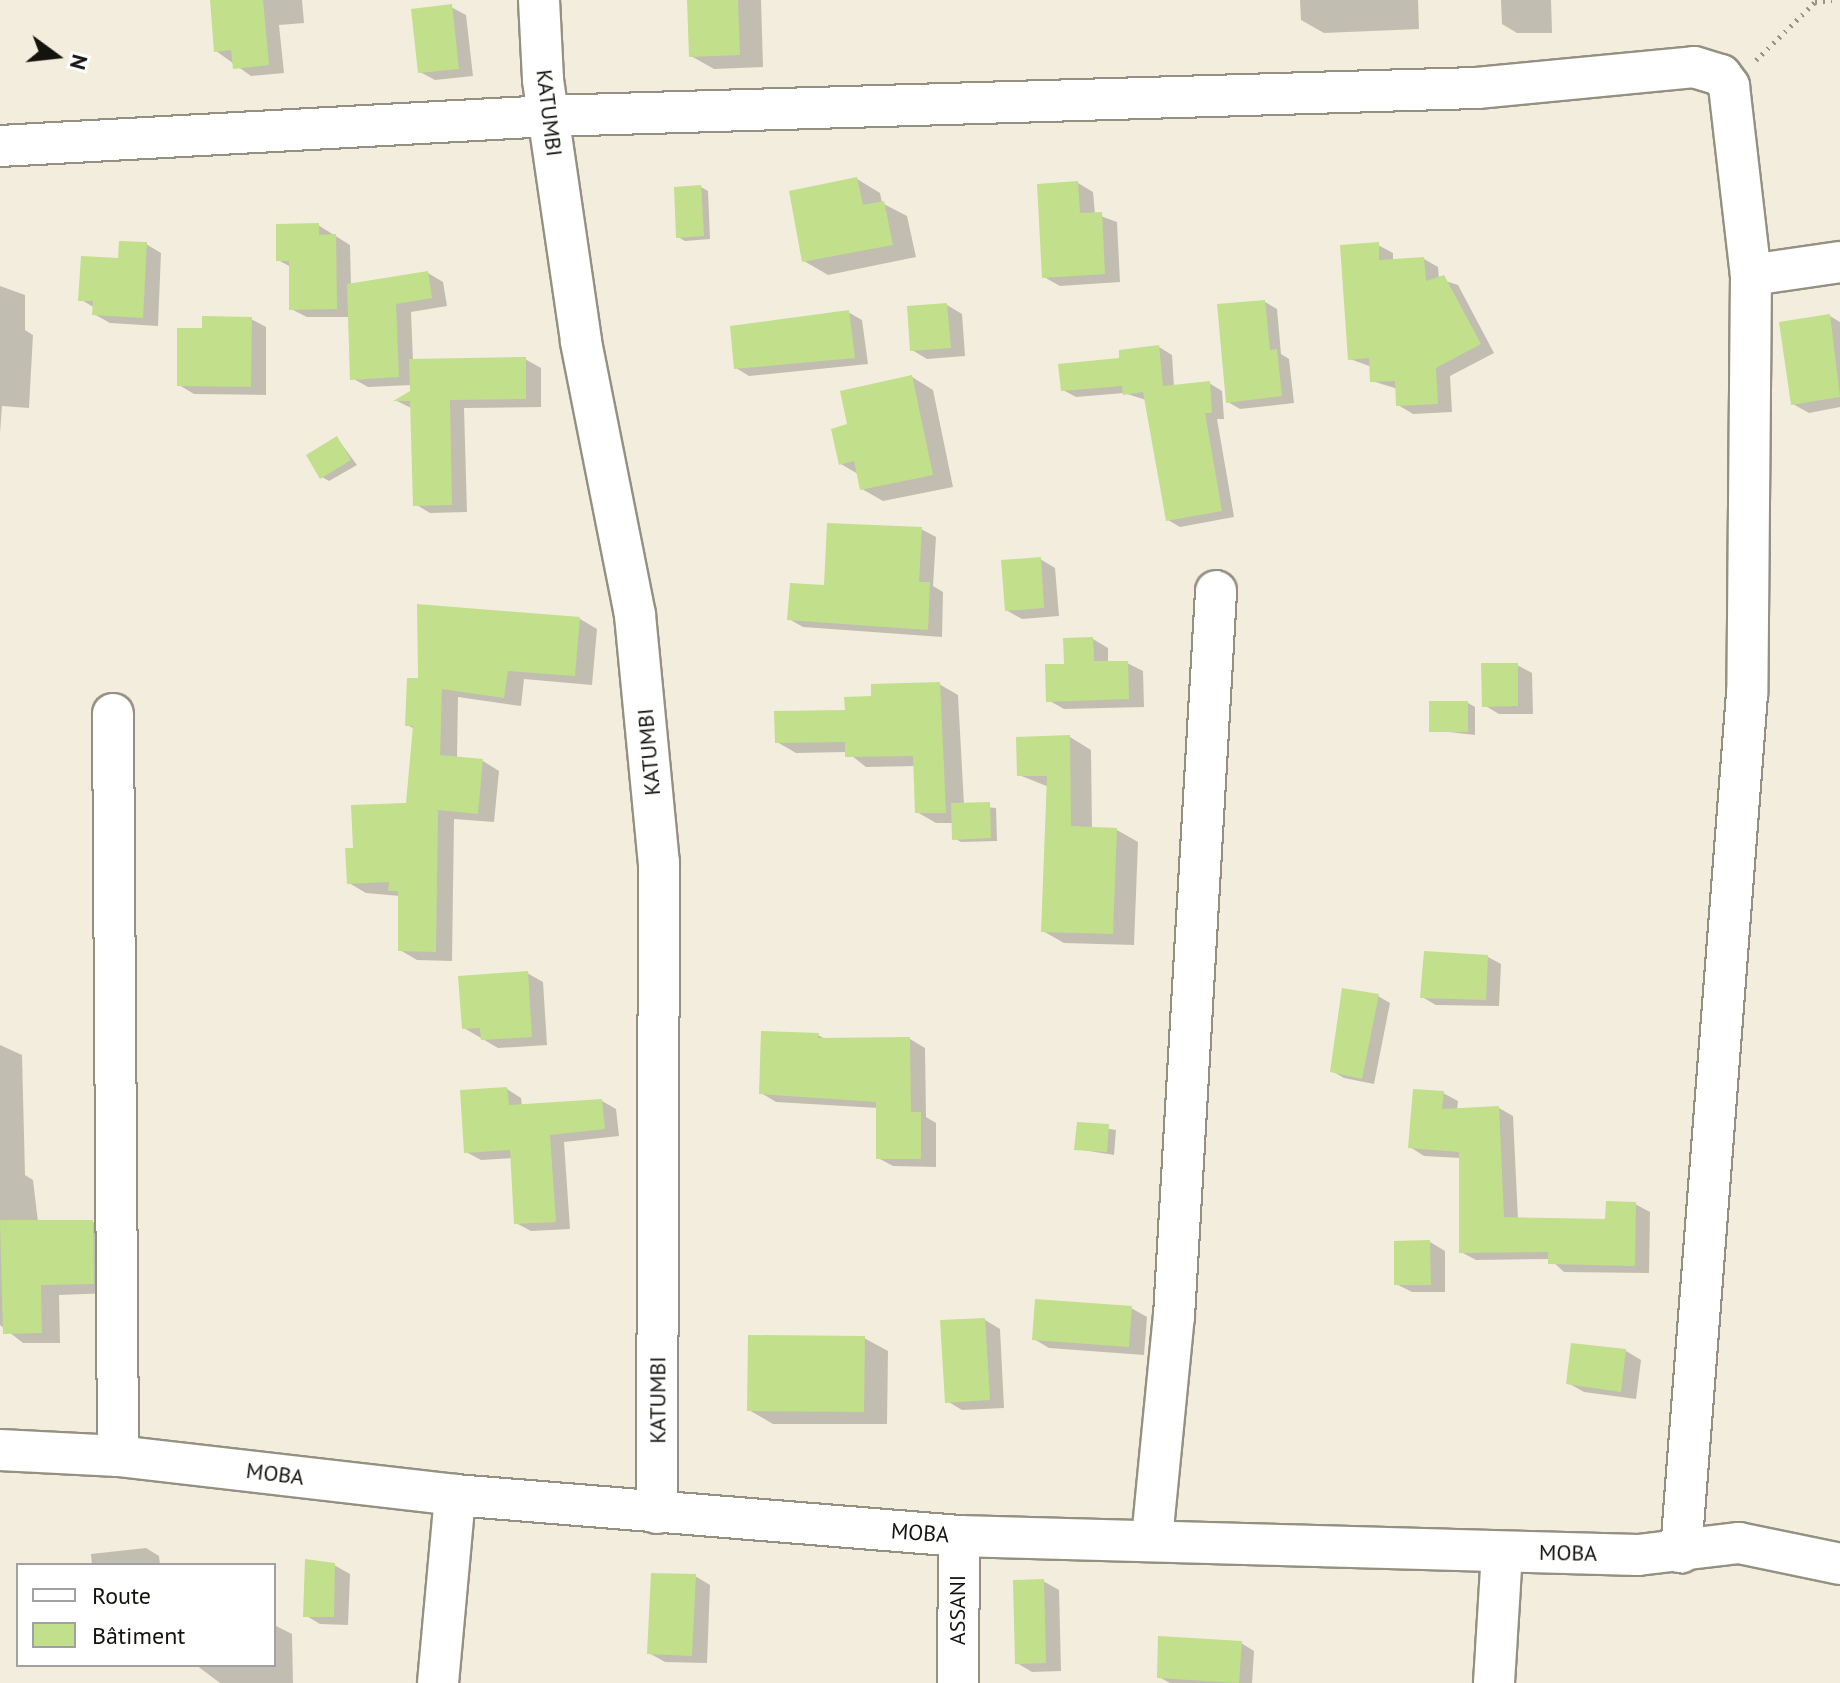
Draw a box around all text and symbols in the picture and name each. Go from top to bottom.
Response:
north arrow [16,16,96,96]
text: N [64,52,95,73]
street label: KATUMBI [531,68,567,158]
street label: KATUMBI [632,707,666,797]
street label: KATUMBI [645,1356,671,1444]
street label: MOBA [245,1457,305,1491]
street label: MOBA [890,1518,950,1548]
street label: MOBA [1539,1539,1597,1567]
legend [16,1563,276,1667]
street label: ASSANI [945,1575,971,1645]
text: Route [92,1580,151,1611]
text: Bâtiment [92,1620,185,1651]

